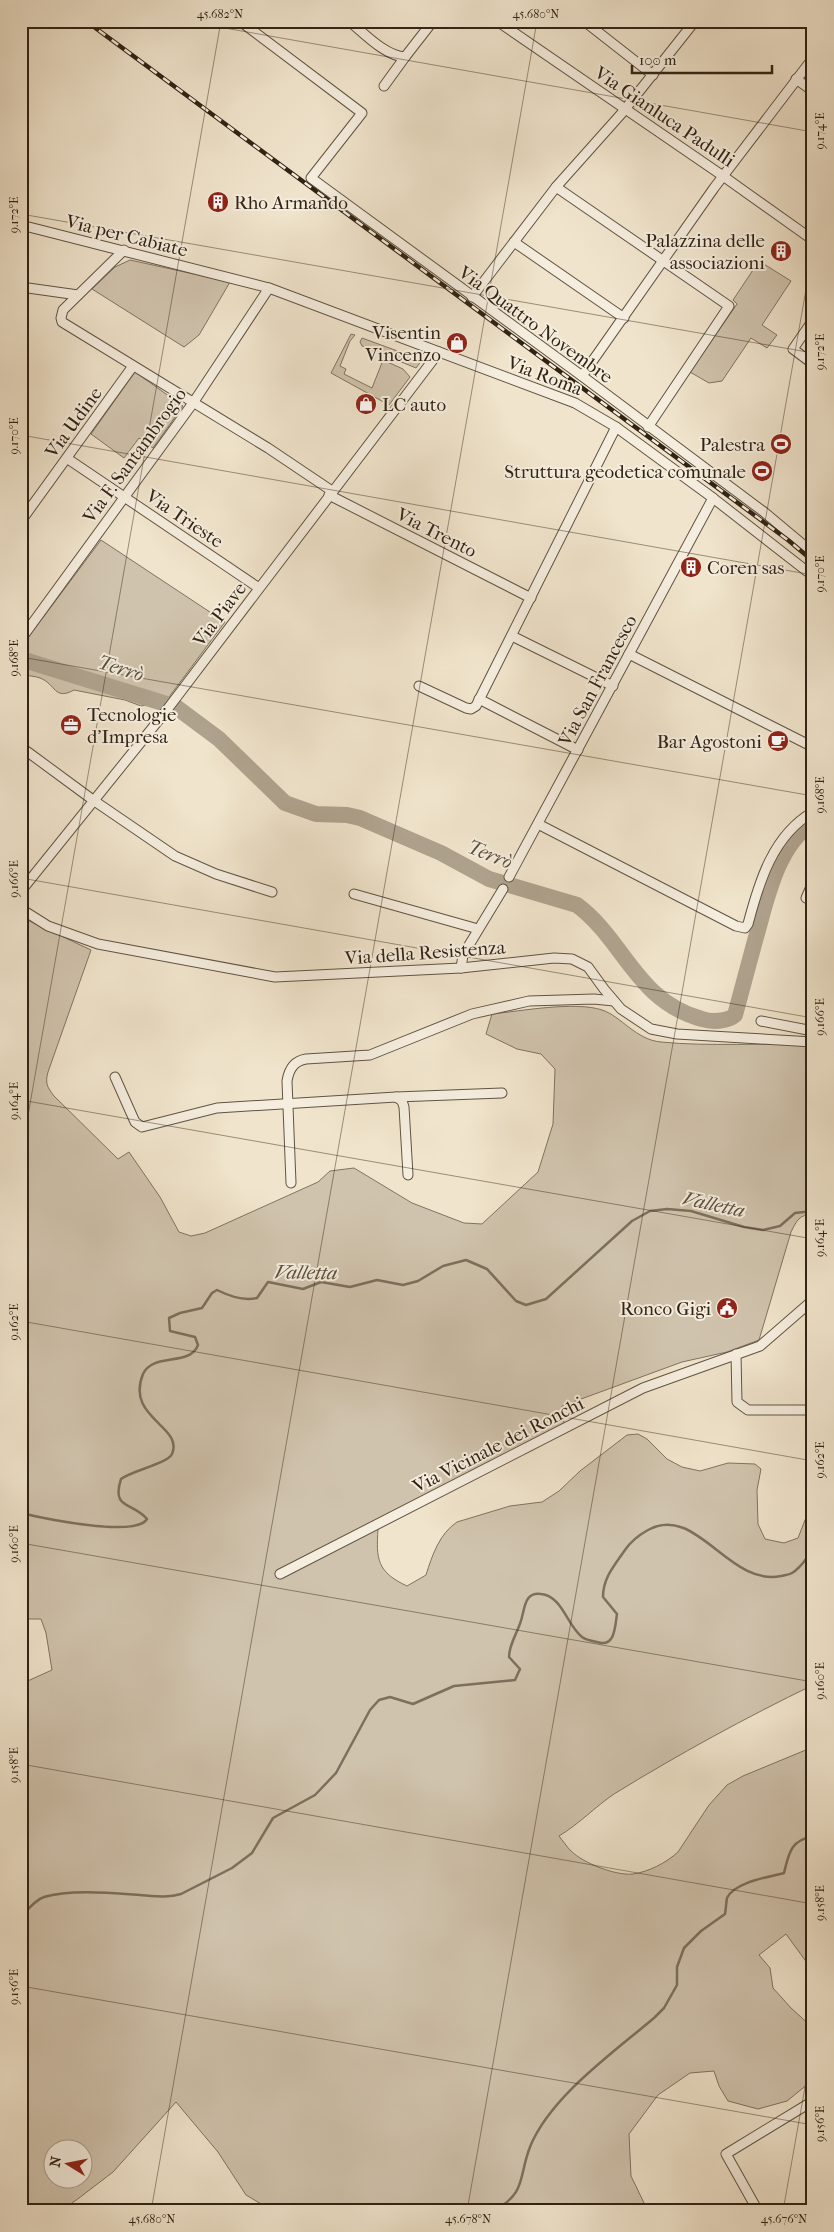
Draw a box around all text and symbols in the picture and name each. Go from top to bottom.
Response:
text: 45.682°N [197,7,243,21]
text: 45.680°N [513,7,559,21]
scale bar [632,42,772,74]
text: 100 m [639,51,677,69]
street label: Via Gianluca Padulli [589,61,739,172]
text: 9.174°E [813,112,827,150]
building icon: Rho Armando [206,190,230,214]
place label: Rho Armando [234,192,348,214]
text: 9.172°E [7,197,21,233]
street label: Via per Cabiate [63,210,190,262]
place label: Palazzina delle associazioni [645,230,765,274]
building icon: Palazzina delle associazioni [769,239,793,263]
street label: Via Quattro Novembre [453,261,617,388]
place label: Visentin Vincenzo [364,322,441,366]
shop icon: Visentin Vincenzo [445,331,469,355]
text: 9.172°E [813,334,827,370]
street label: Via Roma [503,351,585,400]
street label: Via Udine [40,383,107,463]
street label: Via F. Santambrogio [78,384,191,528]
shop icon: LC auto [354,392,378,416]
place label: LC auto [382,394,446,416]
text: 9.170°E [7,418,21,454]
sports icon: Palestra [769,432,793,456]
place label: Palestra [700,434,765,456]
sports icon: Struttura geodetica comunale [750,459,774,483]
place label: Struttura geodetica comunale [504,461,746,483]
street label: Via Trieste [141,484,227,553]
street label: Via Trento [392,503,481,563]
building icon: Coren sas [679,555,703,579]
text: 9.170°E [813,556,827,592]
place label: Coren sas [707,557,785,579]
street label: Via Piave [188,578,251,652]
street label: Via San Francesco [554,611,642,751]
text: 9.168°E [7,639,21,677]
water label: Terrò [95,651,147,686]
place label: Tecnologie d'Impresa [87,704,176,748]
office icon: Tecnologie d'Impresa [59,713,83,737]
cafe icon: Bar Agostoni [766,729,790,753]
place label: Bar Agostoni [657,731,762,753]
text: 9.168°E [813,776,827,814]
water label: Terrò [464,835,516,874]
text: 9.166°E [7,860,21,898]
street label: Via della Resistenza [343,936,506,970]
text: 9.166°E [813,998,827,1036]
text: 9.164°E [7,1082,21,1120]
water label: Valletta [681,1187,747,1222]
text: 9.164°E [813,1219,827,1257]
water label: Valletta [274,1260,338,1285]
public building icon: Ronco Gigi [715,1296,739,1320]
place label: Ronco Gigi [620,1298,711,1320]
text: 9.162°E [7,1303,21,1341]
street label: Via Vicinale dei Ronchi [408,1392,588,1498]
text: 9.162°E [813,1441,827,1479]
text: 9.160°E [7,1525,21,1563]
text: 9.160°E [813,1662,827,1700]
text: 9.158°E [7,1747,21,1783]
text: 9.158°E [813,1885,827,1921]
text: 9.156°E [7,1969,21,2005]
text: 9.156°E [813,2106,827,2142]
north arrow [42,2140,92,2190]
text: N [46,2155,65,2169]
text: 45.680°N [129,2212,175,2226]
text: 45.678°N [445,2212,491,2226]
text: 45.676°N [761,2212,807,2226]

